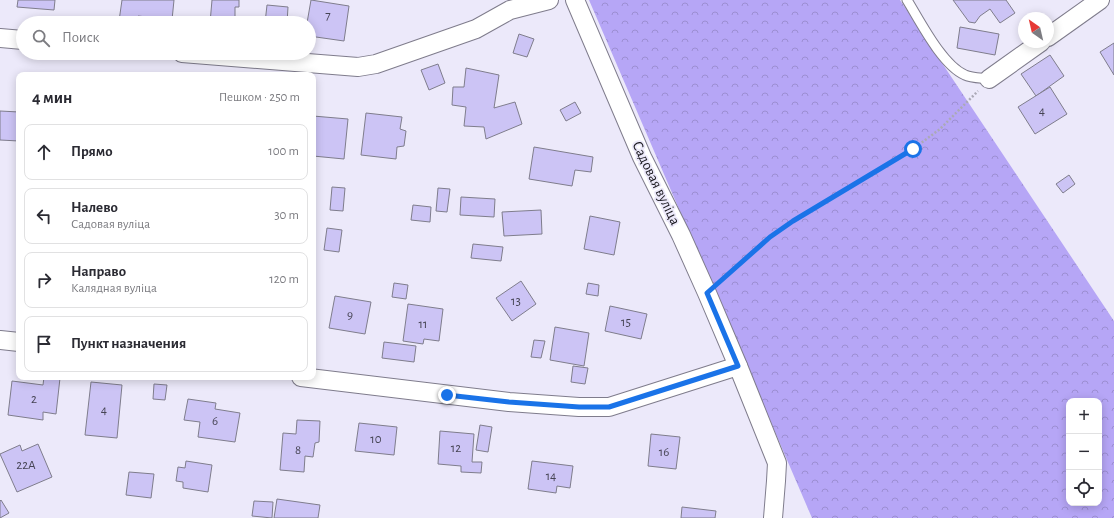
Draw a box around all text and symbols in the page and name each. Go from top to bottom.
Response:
house number: 7 [325,9,331,22]
north arrow [1018,12,1054,48]
search box [16,16,316,60]
icon: search [30,27,52,49]
text: Поиск [62,30,100,45]
text: 4 мин [32,89,72,106]
text: Пешком · 250 m [219,91,300,104]
house number: 4 [1039,105,1045,118]
street label: Садовая вуліца [629,139,683,227]
route start [904,140,922,158]
icon: ahead [33,141,55,163]
text: Прямо [71,144,113,159]
text: 100 m [268,145,299,158]
text: Налево [71,200,118,215]
icon: left [33,205,55,227]
text: 30 m [274,209,299,222]
text: Садовая вуліца [71,218,150,231]
text: Направо [71,264,126,279]
icon: right [33,269,55,291]
text: 120 m [269,273,299,286]
text: Калядная вуліца [71,282,157,295]
house number: 13 [511,295,521,308]
house number: 9 [347,309,353,322]
house number: 15 [621,316,631,329]
house number: 11 [419,318,427,331]
icon: arrive [33,333,55,355]
text: Пункт назначения [71,336,186,351]
route end [438,386,456,404]
house number: 2 [31,393,37,406]
map controls [1066,398,1102,506]
button: + [1066,398,1102,434]
house number: 4 [101,404,107,417]
house number: 6 [212,415,218,428]
house number: 10 [370,433,382,446]
button: − [1066,434,1102,470]
house number: 12 [451,442,461,455]
house number: 8 [295,444,301,457]
house number: 16 [659,446,669,459]
house number: 22А [16,459,36,472]
house number: 14 [546,470,556,483]
button: locate [1066,470,1102,506]

